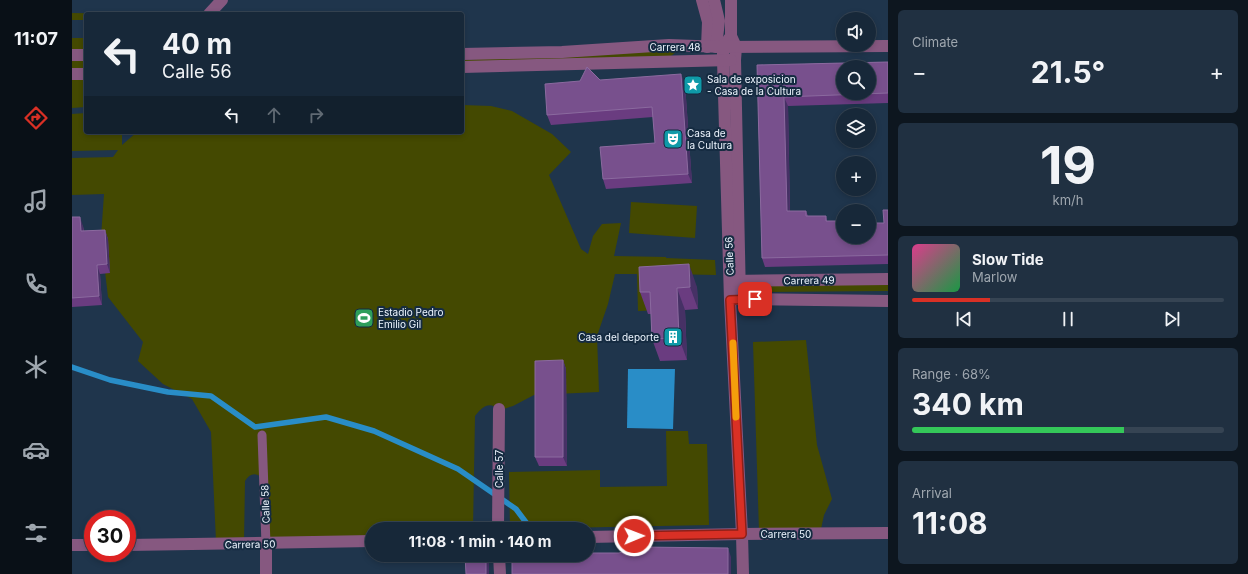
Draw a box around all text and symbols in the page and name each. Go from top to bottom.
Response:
map controls [836,12,876,244]
button: sound [836,12,876,52]
text: 40 m [162,27,232,61]
text: 11:07 [14,28,58,49]
icon: left [96,28,148,80]
text: Climate [912,34,958,50]
street label: Carrera 48 [649,41,701,53]
text: 21.5° [1031,54,1105,90]
text: − [912,59,927,85]
text: + [1209,59,1224,85]
button: search [836,60,876,100]
text: Calle 56 [162,61,232,82]
place label: Sala de exposicion - Casa de la Cultura [707,73,801,97]
place icon: Sala de exposicion - Casa de la Cultura [682,74,704,96]
icon: directions [22,104,50,132]
icon: left [221,104,243,126]
icon: ahead [263,104,285,126]
icon: right [305,104,327,126]
button: layers [836,108,876,148]
place label: Casa de la Cultura [687,127,732,151]
theatre icon: Casa de la Cultura [662,128,684,150]
text: 19 [1040,134,1096,197]
button: + [836,156,876,196]
icon: music [22,187,50,215]
text: km/h [1053,192,1083,208]
button: − [836,204,876,244]
street label: Calle 56 [722,236,736,276]
text: Slow Tide [972,250,1044,269]
text: Marlow [972,269,1018,285]
icon: phone [22,270,50,298]
street label: Carrera 49 [783,274,835,286]
pin [738,282,772,316]
icon: arrive [744,288,766,310]
place label: Estadio Pedro Emilio Gil [378,306,443,330]
sports icon: Estadio Pedro Emilio Gil [353,307,375,329]
icon: previous [953,308,975,330]
icon: pause [1057,308,1079,330]
icon: next [1161,308,1183,330]
building icon: Casa del deporte [662,326,684,348]
place label: Casa del deporte [578,331,659,343]
icon: climate [22,353,50,381]
text: Range · 68% [912,366,991,382]
text: 340 km [912,386,1024,422]
icon: car [22,436,50,464]
street label: Calle 57 [493,450,505,488]
street label: Calle 58 [258,484,272,524]
text: Arrival [912,485,952,501]
text: 11:08 [912,505,988,541]
speed limit sign: 30 [84,510,136,562]
position arrow [613,515,655,557]
icon: filters [22,519,50,547]
street label: Carrera 50 [761,528,811,540]
text: 11:08 · 1 min · 140 m [408,532,552,551]
street label: Carrera 50 [224,538,276,550]

